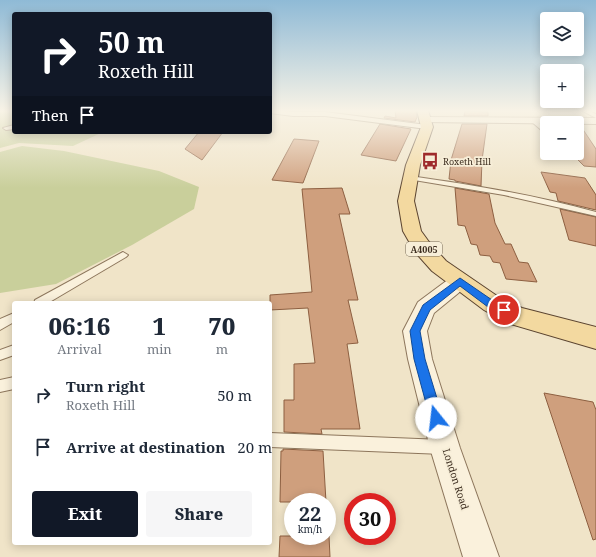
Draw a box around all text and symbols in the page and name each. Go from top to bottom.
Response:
map controls [540,12,584,160]
button: layers [540,12,584,56]
text: 50 m [98,23,165,61]
icon: right [32,28,84,80]
text: Roxeth Hill [98,59,194,83]
button: + [540,64,584,108]
icon: arrive [76,104,98,126]
text: Then [32,105,68,125]
button: − [540,116,584,160]
bus stop icon: Roxeth Hill [420,151,440,171]
place label: Roxeth Hill [443,155,491,168]
road number: A4005 [406,242,442,256]
pin [487,293,521,327]
icon: arrive [493,299,515,321]
text: 06:16 [49,309,110,342]
text: 1 [153,309,166,342]
text: 70 [208,309,235,342]
text: Arrival [57,340,102,358]
text: min [147,340,172,358]
text: m [216,340,228,358]
text: Turn right [66,376,145,396]
icon: right [32,384,54,406]
text: 50 m [217,385,252,405]
text: Roxeth Hill [66,396,135,414]
position arrow [415,397,457,439]
icon: arrive [32,436,54,458]
text: Arrive at destination [66,437,225,457]
text: 20 m [237,437,272,457]
street label: London Road [440,447,472,511]
button: Exit [32,491,138,537]
button: Share [146,491,252,537]
speed limit sign: 30 [344,493,396,545]
text: 22 [299,500,321,527]
text: km/h [298,522,322,536]

